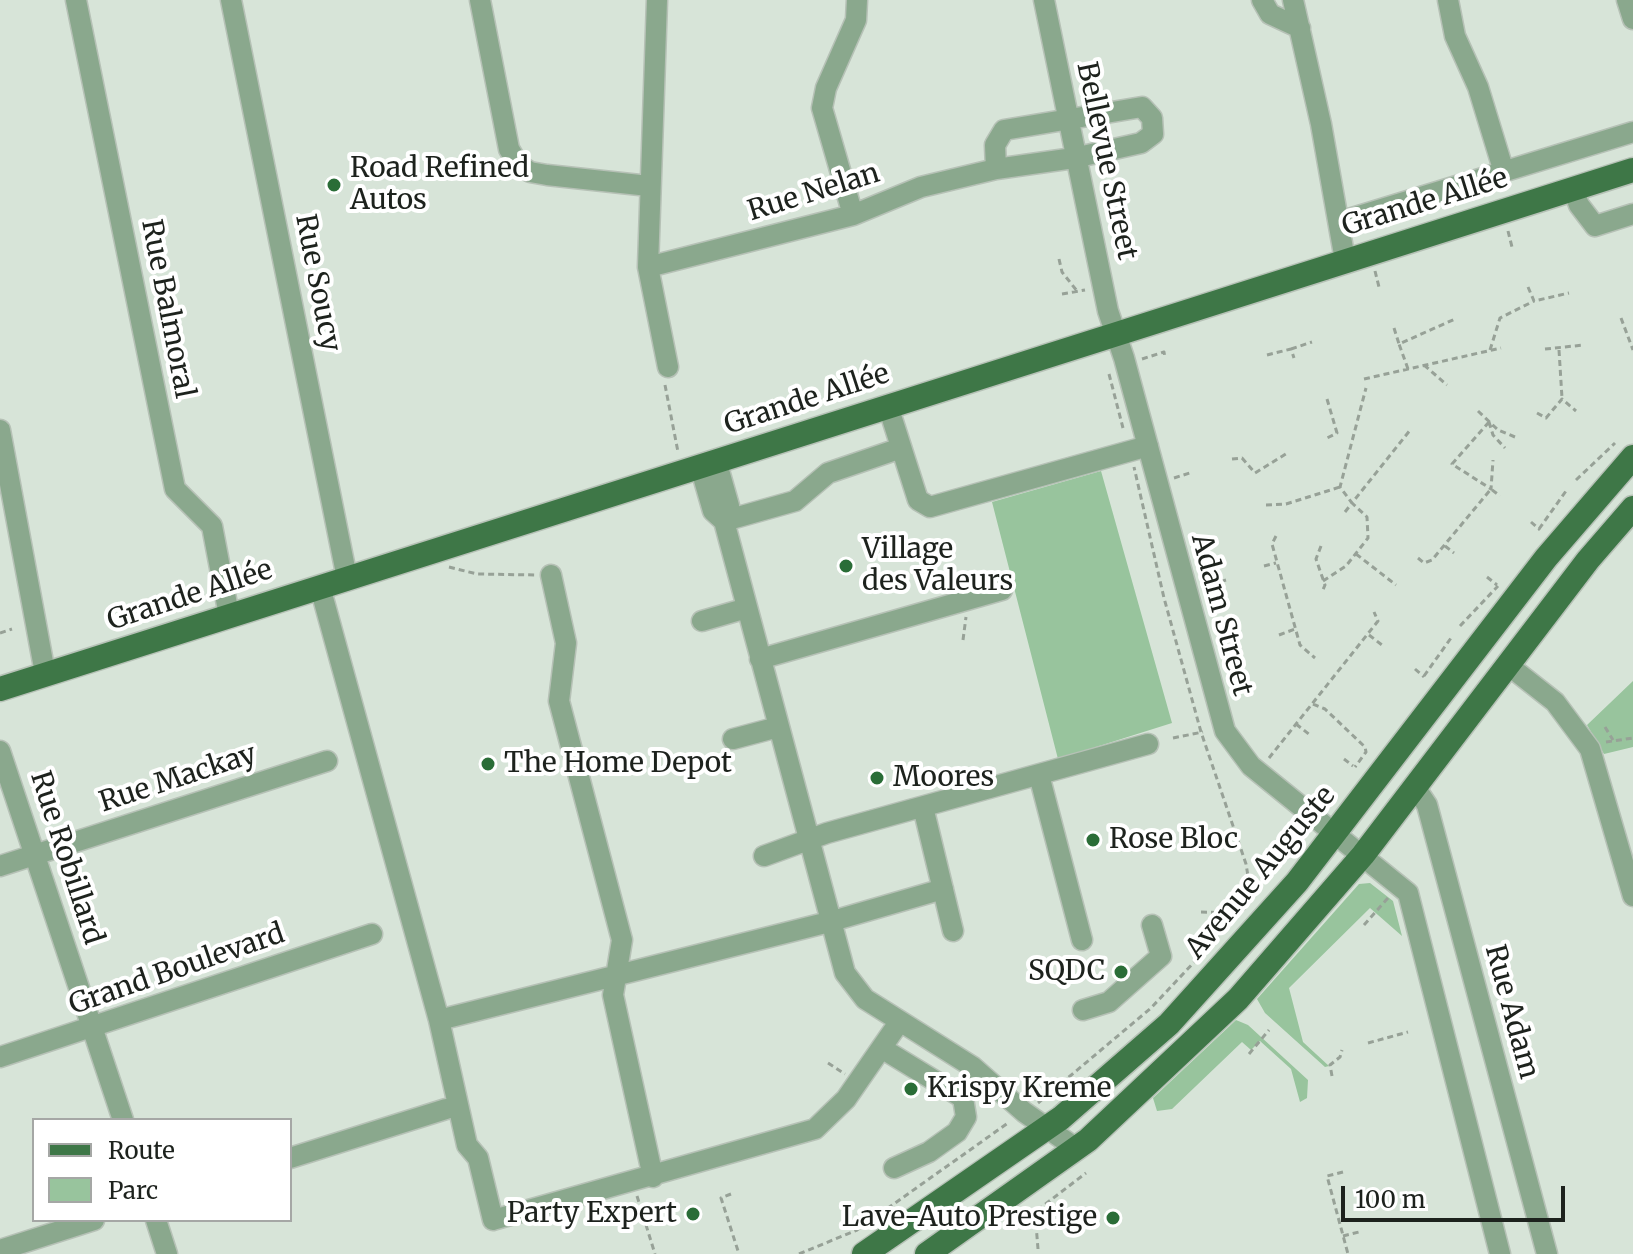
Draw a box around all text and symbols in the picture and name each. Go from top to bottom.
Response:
street label: Bellevue Street [1069,59,1143,263]
place label: Road Refined Autos [350,152,529,218]
street label: Rue Nelan [744,157,884,229]
street label: Grande Allée [1338,162,1512,244]
marker: Road Refined Autos [325,176,343,194]
street label: Rue Soucy [287,212,347,354]
street label: Rue Balmoral [133,217,201,401]
street label: Grande Allée [720,358,894,442]
street label: Adam Street [1183,530,1259,700]
place label: Village des Valeurs [862,533,1013,599]
street label: Grande Allée [103,554,277,638]
marker: Village des Valeurs [837,557,855,575]
street label: Rue Mackay [95,738,261,820]
place label: The Home Depot [504,747,732,781]
marker: The Home Depot [479,755,497,773]
place label: Moores [893,761,994,795]
street label: Rue Robillard [22,767,110,949]
marker: Moores [868,769,886,787]
street label: Avenue Auguste [1179,780,1343,966]
place label: Rose Bloc [1109,823,1238,857]
marker: Rose Bloc [1084,831,1102,849]
street label: Grand Boulevard [65,917,289,1023]
street label: Rue Adam [1477,941,1545,1083]
place label: SQDC [1028,955,1105,989]
marker: SQDC [1112,963,1130,981]
place label: Krispy Kreme [927,1072,1111,1106]
marker: Krispy Kreme [902,1080,920,1098]
legend [32,1118,292,1222]
text: Route [108,1135,175,1166]
scale bar [1345,1170,1569,1220]
text: Parc [108,1175,158,1206]
text: 100 m [1355,1184,1425,1215]
place label: Party Expert [507,1197,677,1231]
place label: Lave-Auto Prestige [842,1201,1097,1235]
marker: Party Expert [684,1205,702,1223]
marker: Lave-Auto Prestige [1104,1209,1122,1227]

